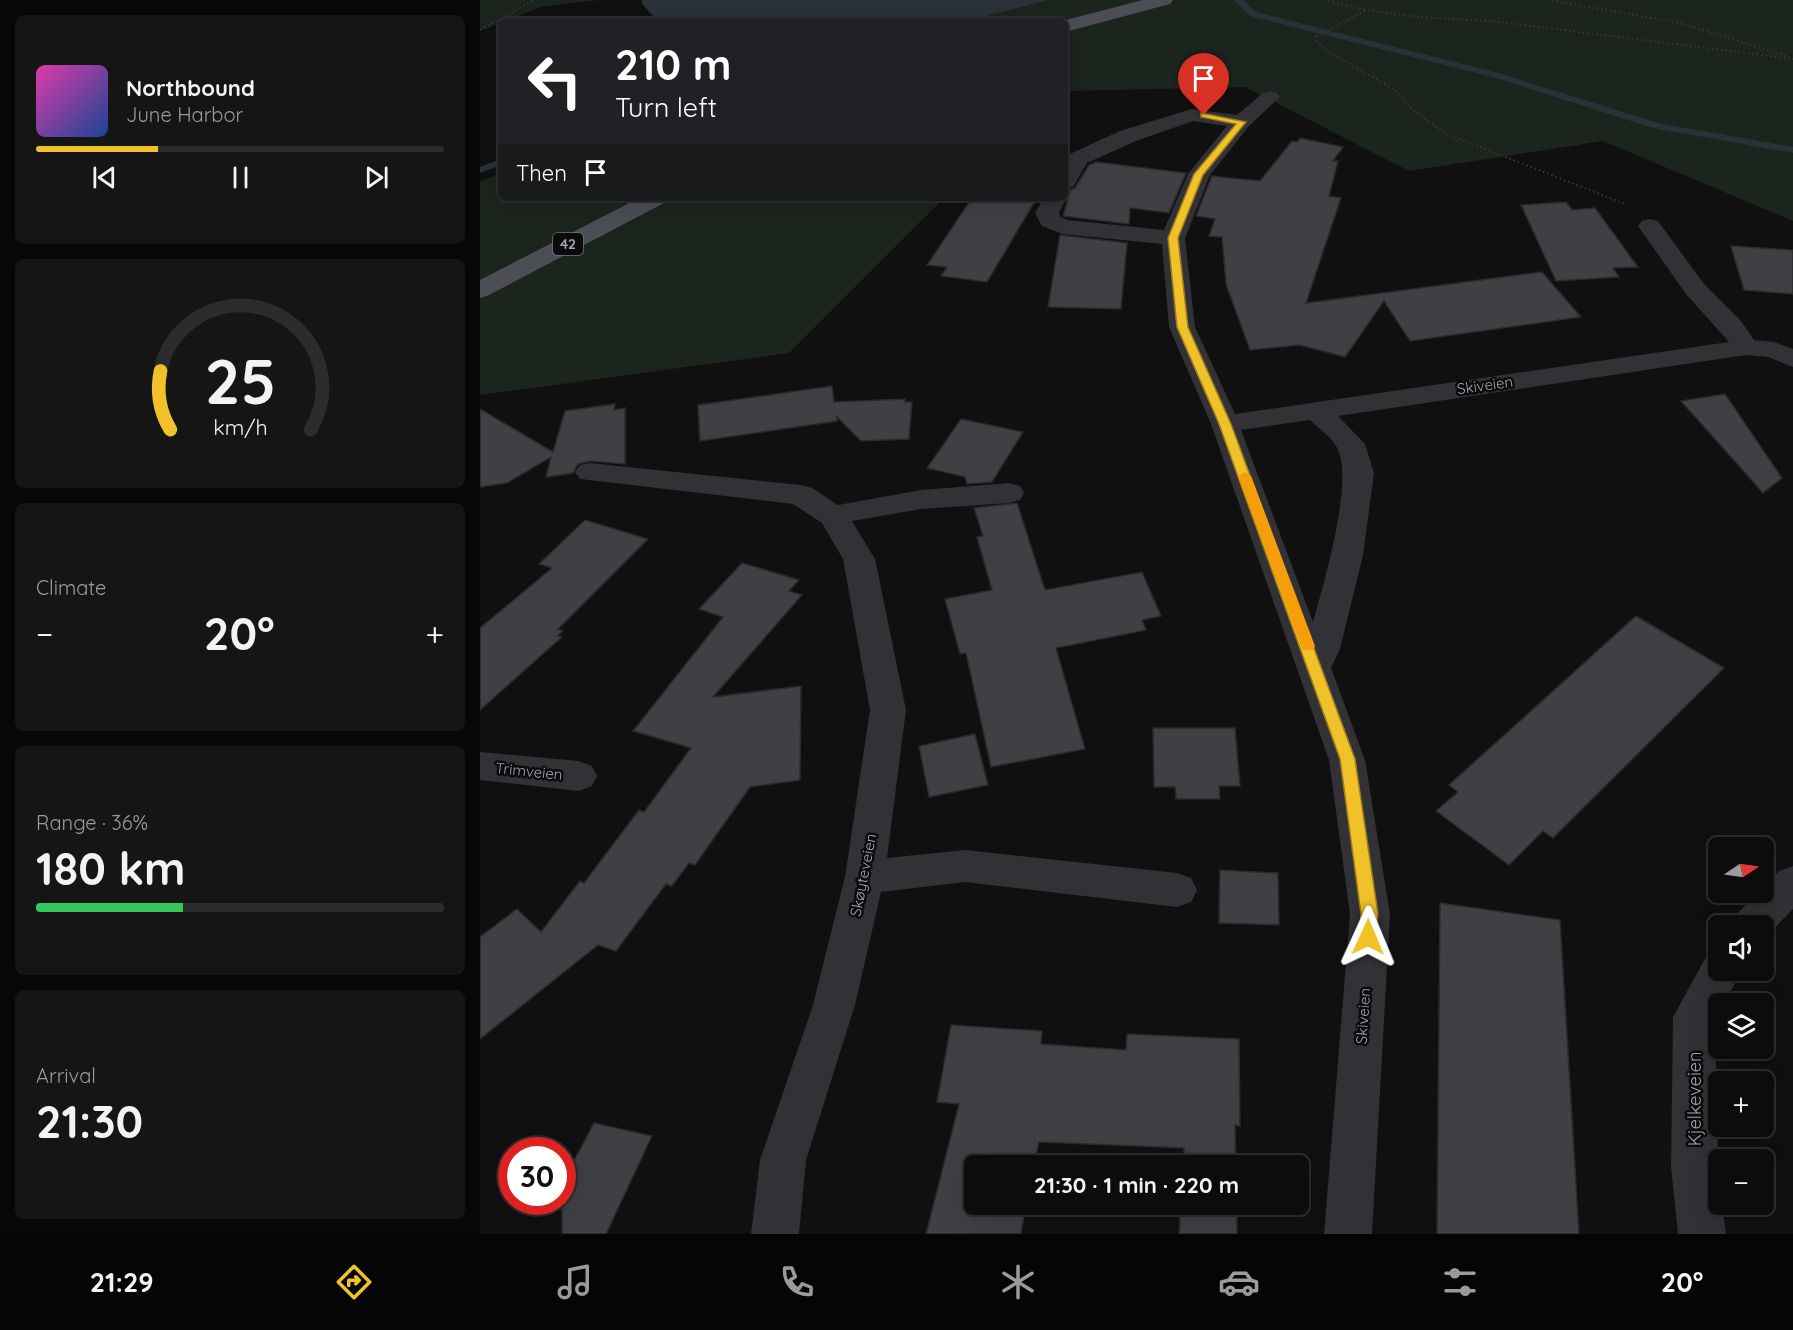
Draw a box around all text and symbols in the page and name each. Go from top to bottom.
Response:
text: 210 m [615,38,732,91]
icon: left [516,42,594,120]
pin [1178,53,1229,115]
icon: arrive [1187,62,1220,95]
text: Northbound [126,74,255,102]
text: Turn left [615,90,717,124]
text: June Harbor [126,102,243,127]
icon: arrive [579,156,612,189]
text: Then [516,159,567,187]
icon: previous [88,161,121,194]
icon: pause [224,161,257,194]
icon: next [360,161,393,194]
road number: 42 [553,233,583,255]
text: 25 [204,342,276,420]
street label: Skiveien [1456,372,1514,398]
text: km/h [213,415,267,441]
text: Climate [36,575,106,600]
text: 20° [204,605,275,661]
text: − [36,613,53,654]
text: + [425,613,444,654]
street label: Trimveien [494,758,564,784]
text: Range · 36% [36,810,148,835]
street label: Skøyteveien [846,832,880,918]
north arrow [1708,837,1774,903]
map controls [1708,837,1774,1215]
text: 180 km [36,840,186,896]
position arrow [1336,905,1400,969]
button: sound [1708,915,1774,981]
street label: Skiveien [1352,987,1374,1045]
button: layers [1708,993,1774,1059]
street label: Kjelkeveien [1683,1052,1706,1146]
text: Arrival [36,1063,96,1088]
button: + [1708,1071,1774,1137]
text: 21:30 [36,1093,143,1149]
speed limit sign: 30 [498,1137,576,1215]
button: − [1708,1149,1774,1215]
text: 21:30 · 1 min · 220 m [1034,1171,1239,1199]
icon: directions [333,1261,375,1303]
icon: music [554,1261,596,1303]
icon: phone [776,1261,818,1303]
icon: climate [997,1261,1039,1303]
icon: car [1218,1261,1260,1303]
icon: filters [1439,1261,1481,1303]
text: 21:29 [90,1265,154,1299]
text: 20° [1661,1265,1703,1299]

